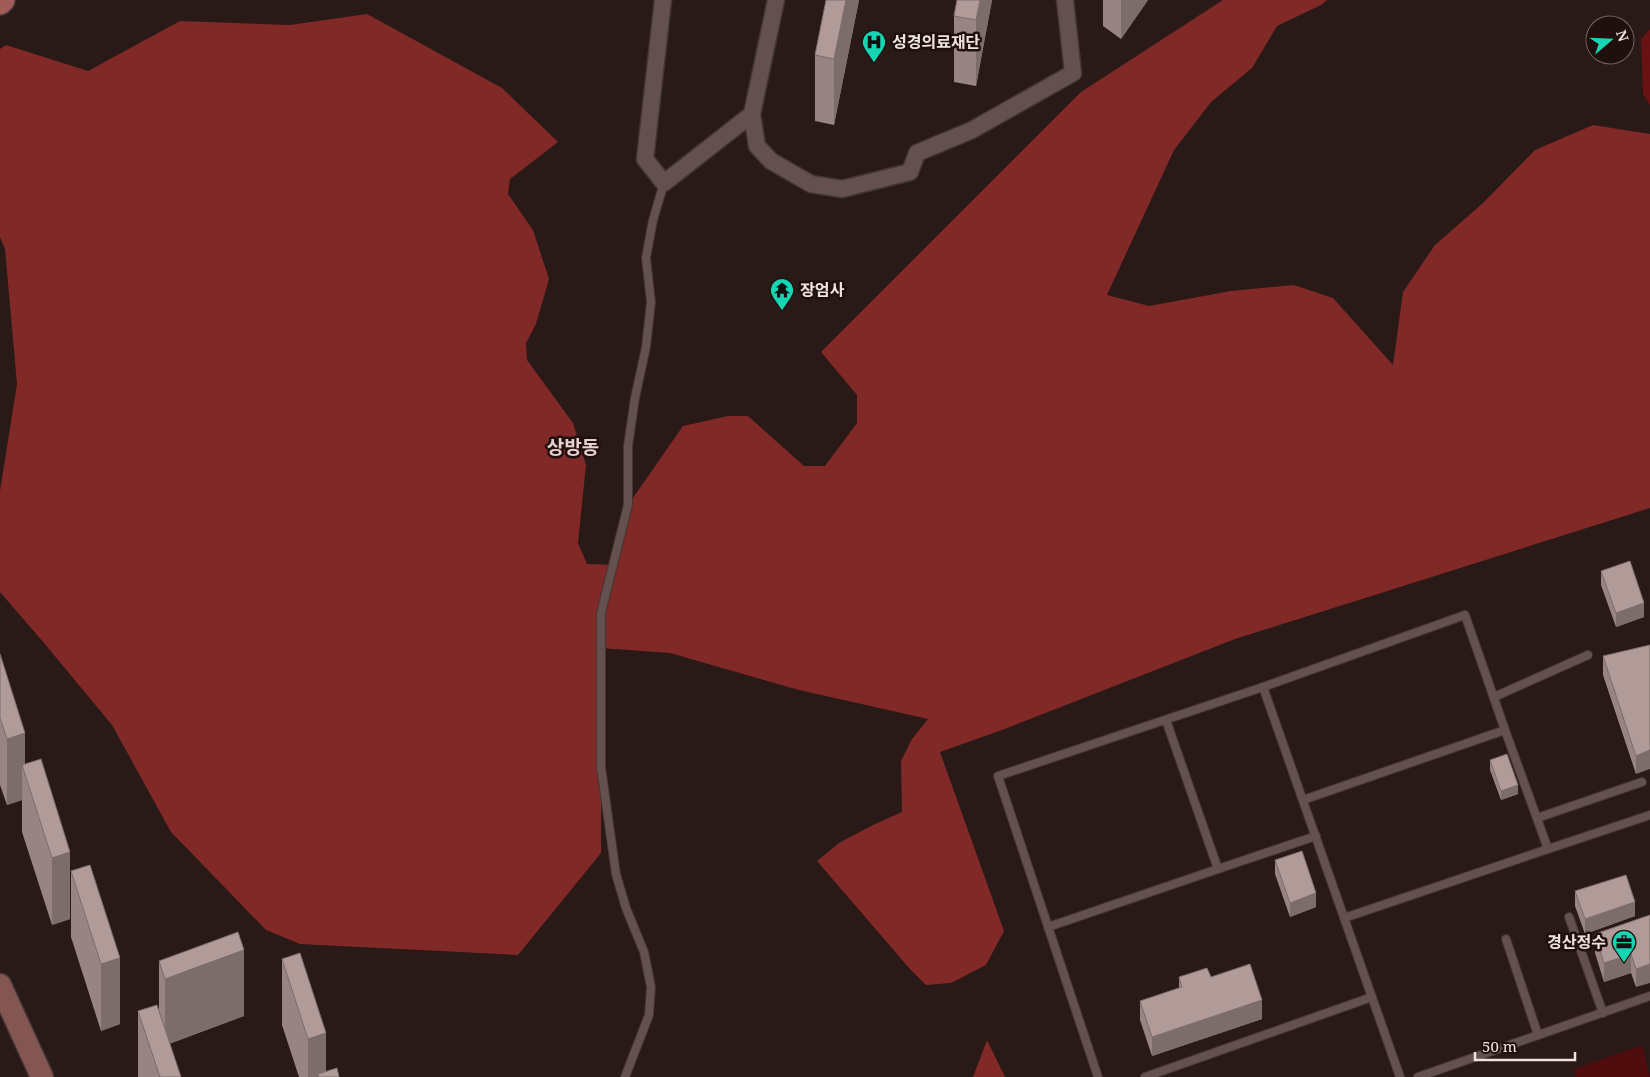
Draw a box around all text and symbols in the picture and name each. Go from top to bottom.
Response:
north arrow [1585,15,1635,65]
text: N [1612,27,1634,44]
hospital icon: 성경의료재단 [861,29,887,63]
place label: 성경의료재단 [892,31,980,53]
temple icon: 장엄사 [769,277,795,311]
place label: 장엄사 [800,279,844,301]
district label: 상방동 [547,434,599,460]
office icon: 경산정수 [1611,929,1637,963]
place label: 경산정수 [1547,931,1606,953]
scale bar [1475,1030,1575,1062]
text: 50 m [1482,1036,1517,1056]

